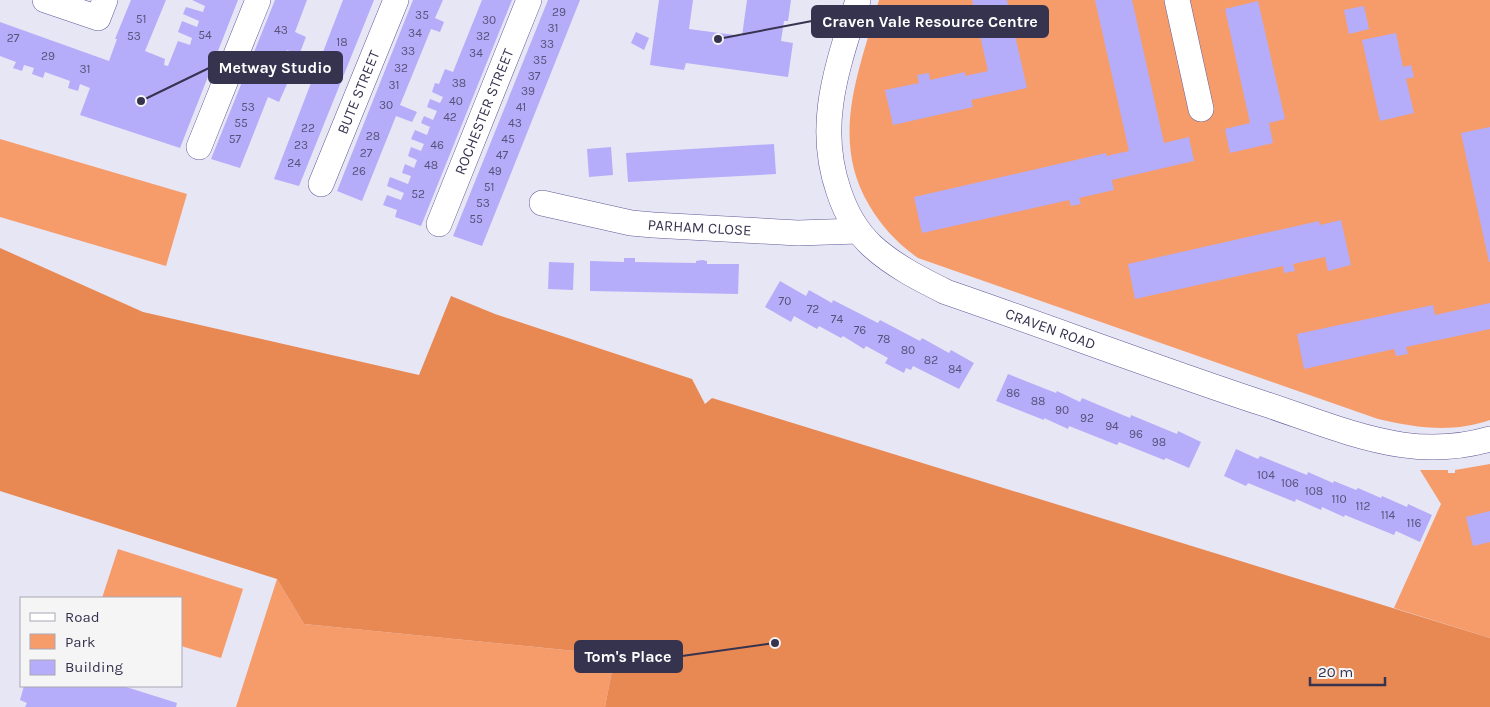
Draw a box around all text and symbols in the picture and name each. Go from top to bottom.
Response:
house number: 29 [552,5,566,19]
callout: Craven Vale Resource Centre [812,6,1048,37]
house number: 35 [415,8,429,22]
house number: 51 [136,12,146,26]
text: Craven Vale Resource Centre [822,12,1038,31]
house number: 30 [482,13,496,27]
house number: 31 [547,21,559,35]
house number: 43 [274,23,288,37]
house number: 34 [408,26,422,40]
house number: 54 [198,28,212,42]
house number: 53 [127,29,141,43]
house number: 32 [476,29,490,43]
house number: 27 [7,31,20,45]
house number: 18 [336,35,348,49]
house number: 33 [540,37,554,51]
house number: 33 [401,44,415,58]
street label: ROCHESTER STREET [451,46,518,177]
house number: 34 [469,46,483,60]
street label: BUTE STREET [333,47,384,137]
house number: 29 [41,49,55,63]
callout: Metway Studio [209,52,342,83]
house number: 35 [533,53,547,67]
text: Metway Studio [218,58,332,77]
house number: 32 [394,61,408,75]
house number: 31 [79,62,91,76]
house number: 37 [528,69,541,83]
house number: 38 [452,76,466,90]
house number: 31 [388,78,400,92]
house number: 39 [521,84,535,98]
house number: 40 [449,94,463,108]
house number: 30 [379,98,393,112]
house number: 53 [241,100,255,114]
house number: 41 [516,100,526,114]
house number: 42 [443,110,457,124]
house number: 55 [234,116,248,130]
house number: 43 [508,116,522,130]
house number: 22 [301,121,315,135]
house number: 28 [366,129,380,143]
house number: 57 [229,132,242,146]
house number: 45 [501,132,515,146]
house number: 23 [294,138,308,152]
house number: 46 [430,138,444,152]
house number: 27 [360,146,373,160]
house number: 47 [496,148,509,162]
house number: 24 [287,156,301,170]
house number: 48 [424,158,438,172]
house number: 26 [352,164,366,178]
house number: 49 [488,164,502,178]
house number: 51 [484,180,494,194]
house number: 52 [411,187,425,201]
house number: 53 [476,196,490,210]
house number: 55 [469,212,483,226]
street label: PARHAM CLOSE [647,216,752,239]
house number: 70 [779,294,791,308]
house number: 72 [807,302,819,316]
street label: CRAVEN ROAD [1003,304,1098,353]
house number: 74 [831,312,843,326]
house number: 76 [854,323,866,337]
house number: 78 [877,332,891,346]
house number: 80 [901,343,915,357]
house number: 82 [924,353,938,367]
house number: 84 [948,362,962,376]
house number: 86 [1006,386,1020,400]
house number: 88 [1031,394,1045,408]
house number: 90 [1055,403,1069,417]
house number: 92 [1080,411,1094,425]
house number: 94 [1105,419,1119,433]
house number: 96 [1129,427,1143,441]
house number: 98 [1152,435,1166,449]
house number: 104 [1257,468,1275,482]
house number: 106 [1281,476,1299,490]
house number: 108 [1305,484,1323,498]
house number: 110 [1331,492,1347,506]
house number: 112 [1356,499,1370,513]
house number: 114 [1381,508,1396,522]
house number: 116 [1407,516,1422,530]
legend [20,597,182,687]
text: Road [65,608,100,626]
text: Park [65,633,95,651]
callout: Tom's Place [575,641,682,672]
text: Tom's Place [584,647,672,666]
scale bar [1310,654,1385,686]
text: Building [65,658,123,676]
text: 20 m [1318,663,1353,681]

